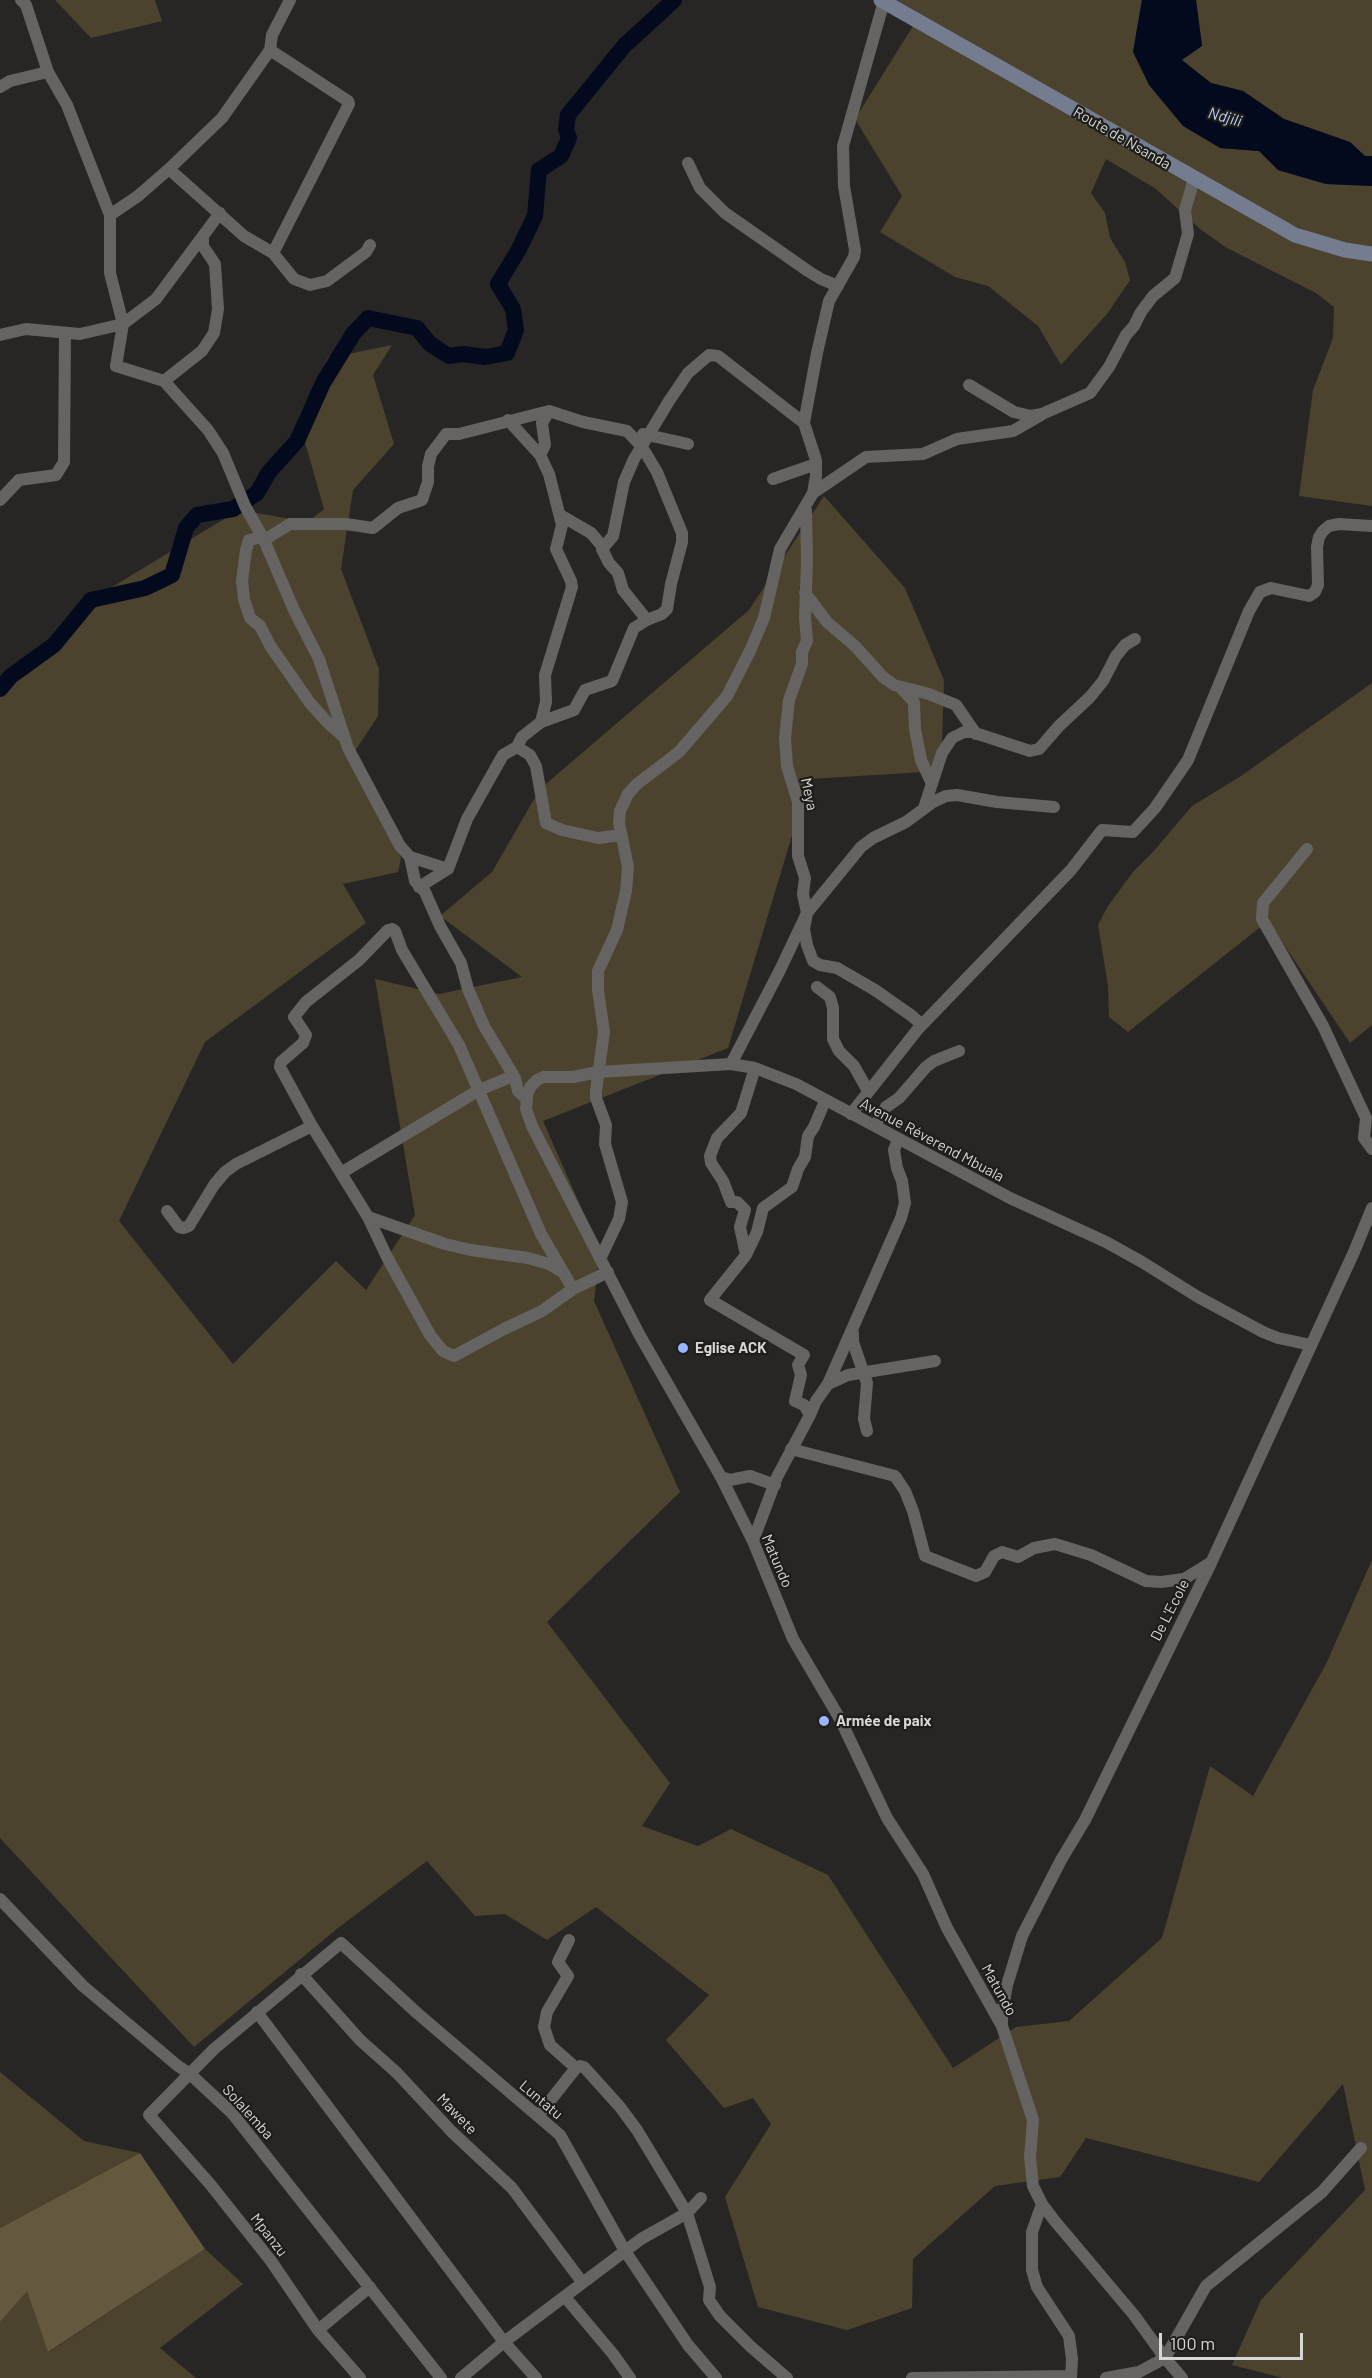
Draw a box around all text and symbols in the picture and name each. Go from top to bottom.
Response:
street label: Route de Nsanda [1070,103,1174,173]
water label: Ndjili [1206,103,1244,131]
street label: Meya [797,776,821,812]
street label: Avenue Réverend Mbuala [857,1094,1007,1186]
place label: Eglise ACK [695,1339,767,1357]
marker: Eglise ACK [676,1341,690,1355]
street label: Matundo [758,1532,796,1590]
street label: De L'Ecole [1147,1576,1193,1644]
place label: Armée de paix [836,1712,932,1730]
marker: Armée de paix [817,1714,831,1728]
street label: Matundo [978,1961,1020,2019]
street label: Luntatu [516,2077,566,2123]
street label: Solalemba [219,2081,277,2143]
street label: Mawete [433,2090,481,2138]
street label: Mpanzu [247,2210,291,2260]
scale bar [1162,2321,1306,2359]
text: 100 m [1170,2332,1215,2354]

